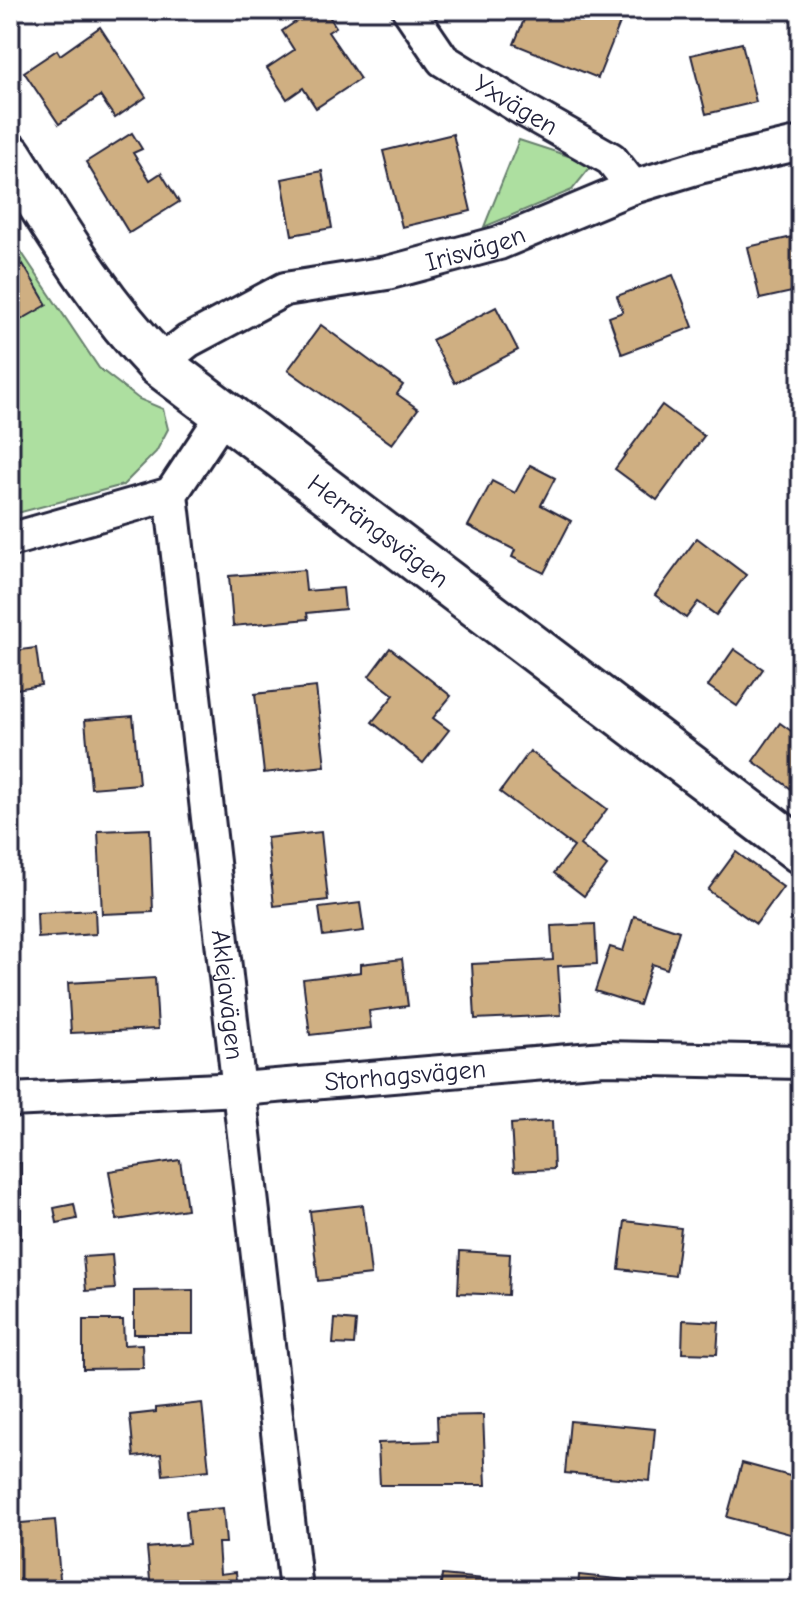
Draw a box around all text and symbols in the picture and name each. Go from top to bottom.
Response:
street label: Yxvägen [468,69,563,142]
street label: Irisvägen [423,220,530,278]
street label: Herrängsvägen [302,468,454,594]
street label: Aklejavägen [205,928,249,1062]
street label: Storhagsvägen [323,1054,487,1098]

